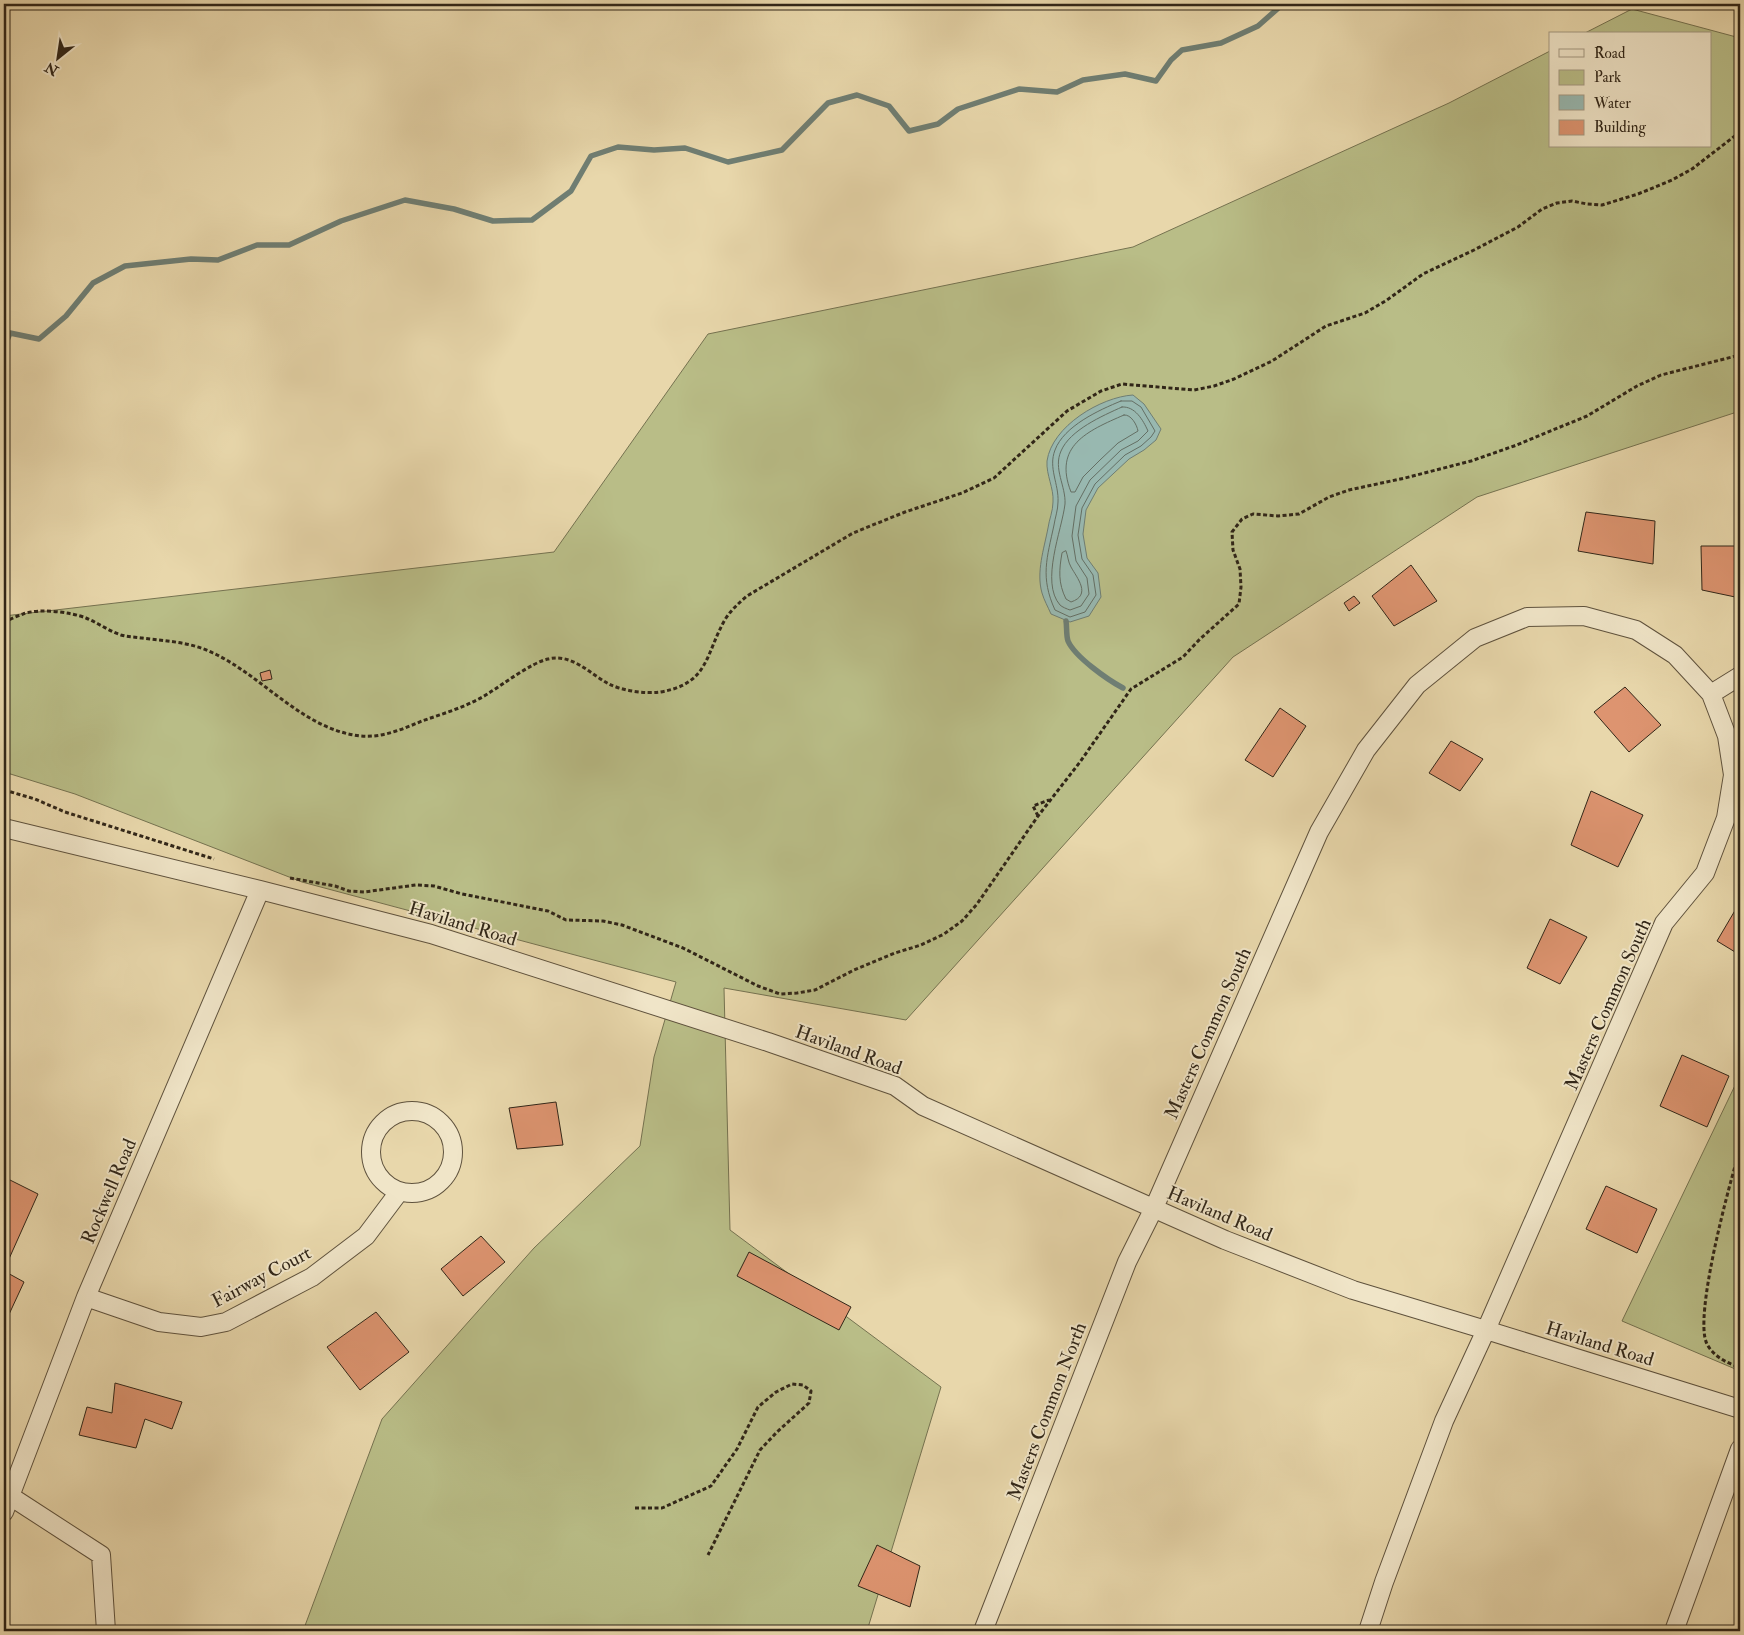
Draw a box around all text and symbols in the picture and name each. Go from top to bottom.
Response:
north arrow [32,32,82,82]
legend [1549,32,1712,148]
text: Road [1594,44,1626,63]
text: N [42,58,62,80]
text: Park [1594,68,1621,87]
text: Water [1593,94,1631,113]
text: Building [1594,118,1646,137]
street label: Haviland Road [406,896,520,952]
street label: Masters Common South [1559,915,1657,1094]
street label: Masters Common South [1159,944,1257,1123]
street label: Haviland Road [792,1020,906,1081]
street label: Rockwell Road [76,1134,142,1248]
street label: Haviland Road [1163,1181,1276,1247]
street label: Fairway Court [208,1241,315,1313]
street label: Haviland Road [1543,1316,1657,1372]
street label: Masters Common North [1002,1319,1092,1504]

